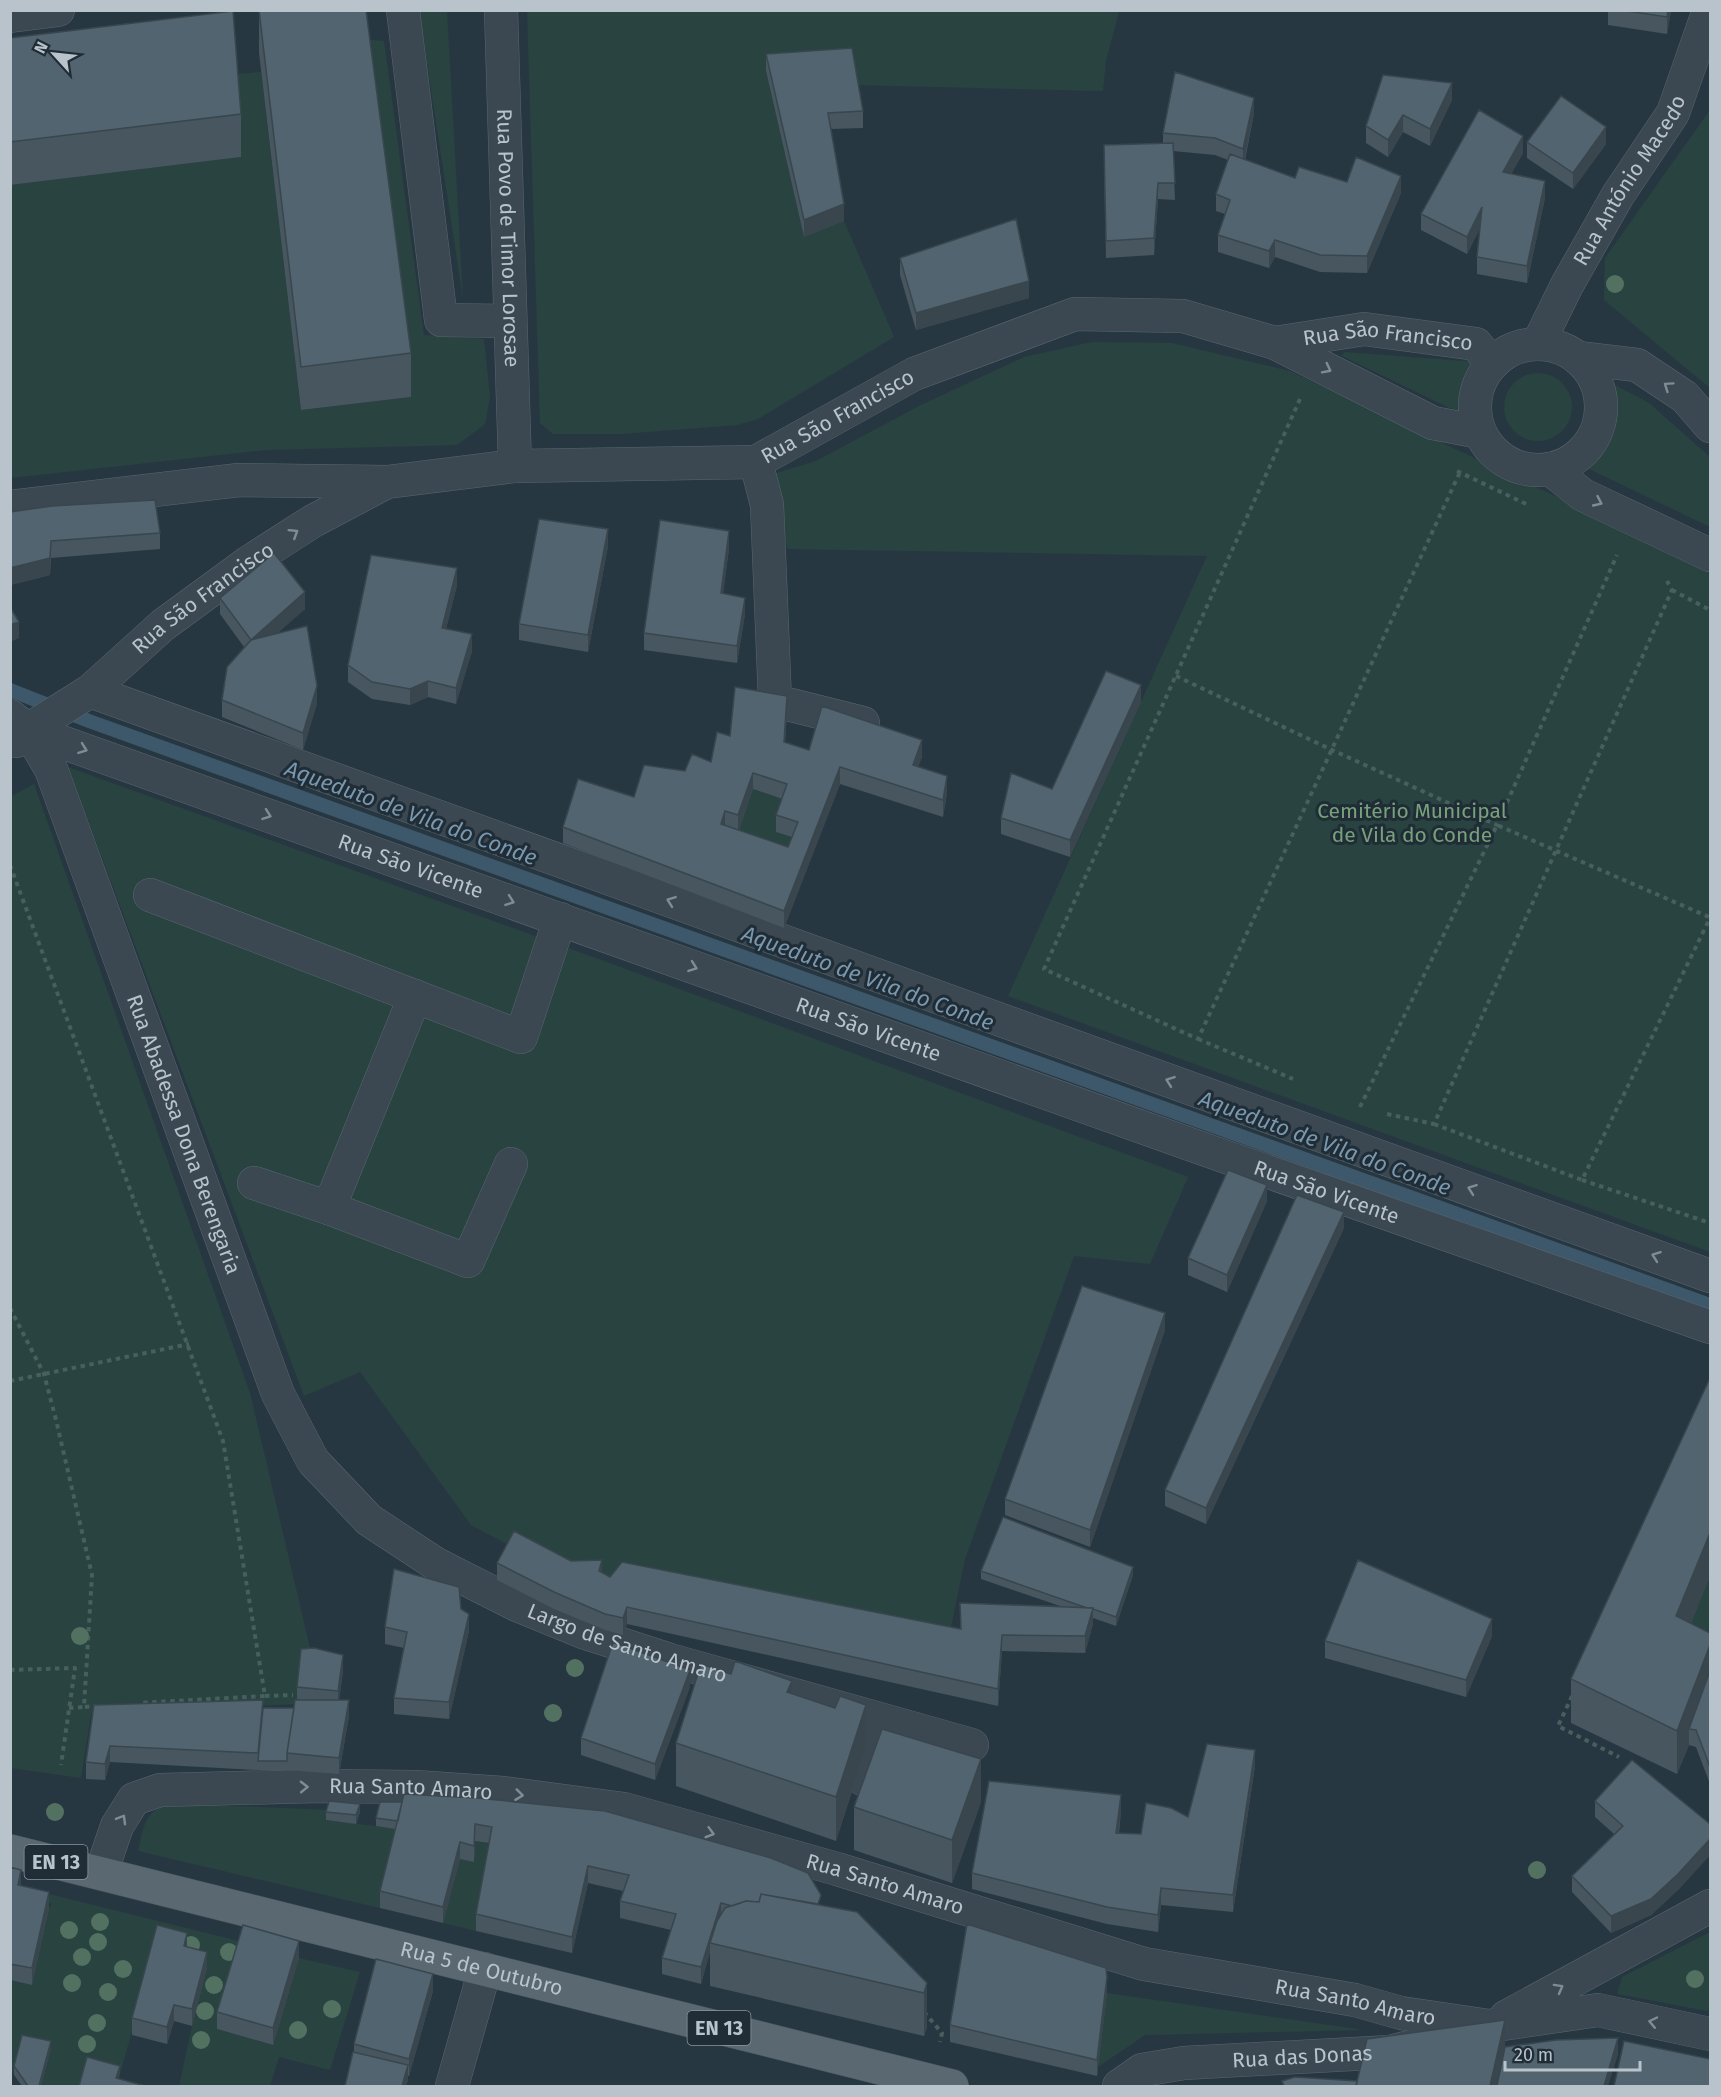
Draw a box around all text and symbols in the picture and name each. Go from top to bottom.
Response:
north arrow [24,24,84,84]
text: N [30,38,52,56]
street label: Rua António Macedo [1568,92,1691,270]
street label: Rua Povo de Timor Lorosae [491,108,525,368]
street label: Rua São Francisco [1301,316,1474,356]
one-way arrow [1321,362,1331,373]
street label: Rua São Francisco [757,364,919,470]
one-way arrow [1664,382,1675,393]
one-way arrow [1592,495,1603,507]
one-way arrow [288,529,298,541]
street label: Rua São Francisco [126,536,279,660]
one-way arrow [77,742,88,755]
water label: Aqueduto de Vila do Conde [280,754,541,871]
park label: Cemitério Municipal de Vila do Conde [1317,798,1507,848]
one-way arrow [261,807,272,820]
street label: Rua São Vicente [334,829,487,904]
one-way arrow [504,894,515,907]
one-way arrow [666,895,677,908]
water label: Aqueduto de Vila do Conde [737,919,998,1036]
one-way arrow [687,959,698,972]
street label: Rua Abadessa Dona Berengaria [121,991,246,1278]
street label: Rua São Vicente [792,992,945,1067]
one-way arrow [1166,1075,1176,1088]
water label: Aqueduto de Vila do Conde [1194,1084,1455,1201]
street label: Rua São Vicente [1250,1155,1403,1230]
one-way arrow [1467,1184,1478,1197]
one-way arrow [1651,1251,1661,1264]
street label: Largo de Santo Amaro [524,1598,730,1688]
street label: Rua Santo Amaro [329,1773,493,1805]
one-way arrow [299,1781,308,1793]
one-way arrow [515,1788,524,1801]
one-way arrow [114,1815,126,1825]
one-way arrow [704,1826,715,1838]
road number: EN 13 [25,1845,88,1879]
street label: Rua Santo Amaro [803,1848,967,1920]
street label: Rua 5 de Outubro [398,1936,565,2001]
street label: Rua Santo Amaro [1273,1974,1437,2031]
one-way arrow [1552,1984,1563,1995]
road number: EN 13 [688,2011,750,2045]
one-way arrow [1648,2016,1658,2029]
scale bar [1505,2034,1640,2072]
street label: Rua das Donas [1232,2040,1373,2073]
text: 20 m [1514,2044,1553,2066]

